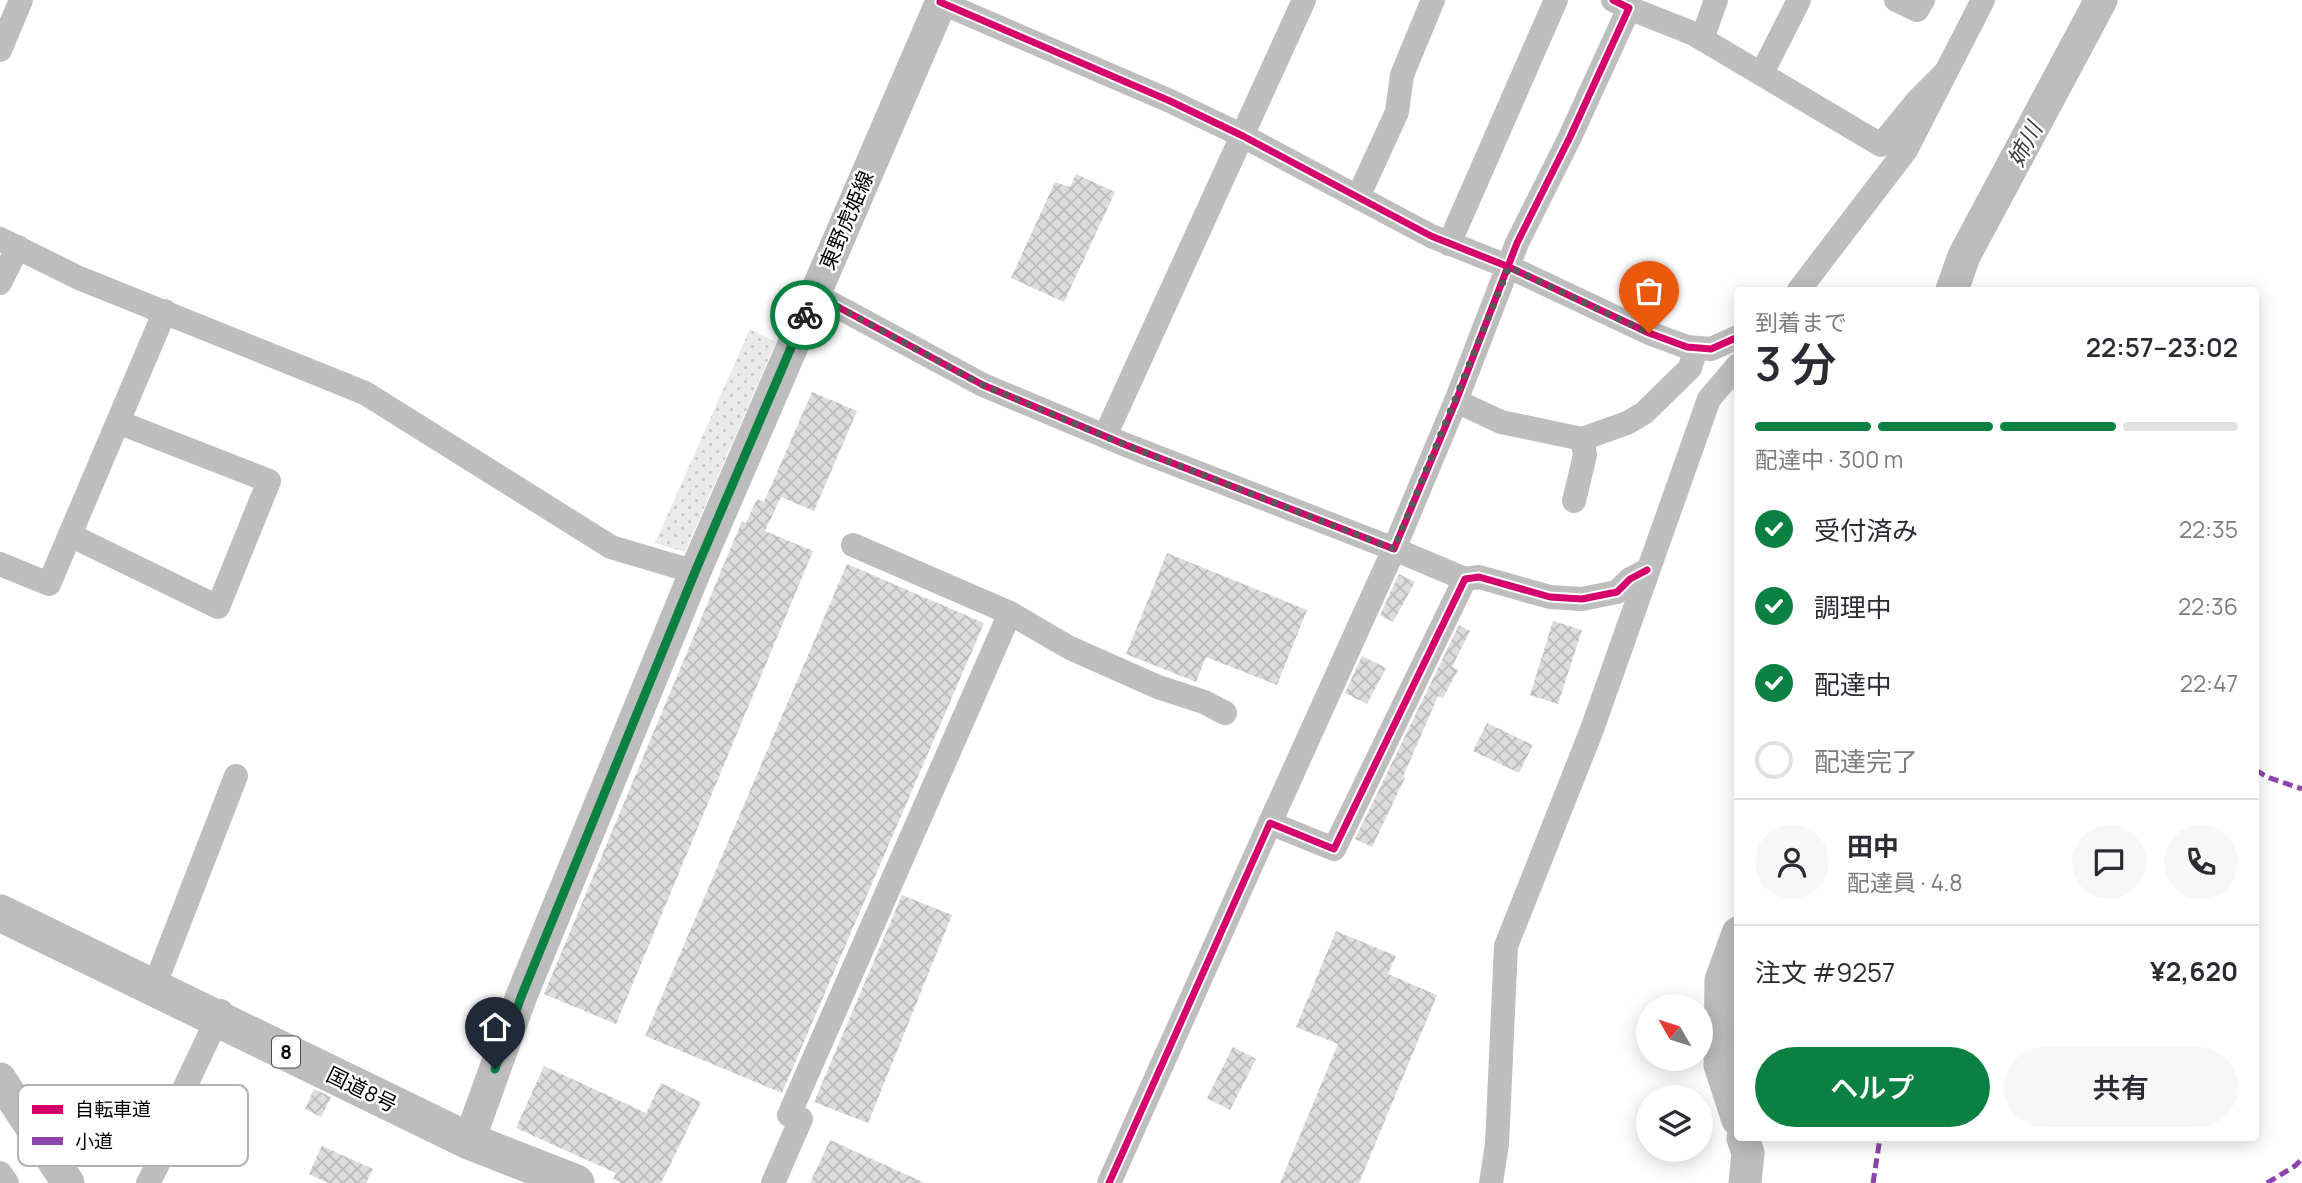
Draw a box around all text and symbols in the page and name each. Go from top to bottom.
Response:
water label: 姉川 [1999,114,2050,172]
street label: 東野虎姫線 [813,166,879,274]
pin [1619,261,1679,333]
icon: bag [1630,272,1668,310]
courier [770,280,840,350]
icon: bike [786,296,824,334]
text: 到着まで [1755,306,1847,338]
text: 22:57–23:02 [2086,329,2238,365]
text: 3 分 [1755,332,1837,395]
text: 配達中 · 300 m [1755,443,1903,475]
icon: check [1755,510,1793,548]
text: 受付済み [1814,512,1918,548]
text: 22:35 [2179,513,2238,545]
icon: check [1755,587,1793,625]
text: 調理中 [1814,589,1892,625]
text: 22:36 [2178,590,2238,622]
icon: check [1755,664,1793,702]
text: 配達中 [1814,666,1892,702]
text: 22:47 [2180,667,2238,699]
text: 配達完了 [1814,743,1918,779]
button: person [1755,825,1829,899]
button: chat [2072,825,2146,899]
button: phone [2164,825,2238,899]
text: 田中 [1847,828,1899,864]
text: 配達員 · 4.8 [1847,866,1963,898]
text: ¥2,620 [2150,953,2238,989]
text: 注文 #9257 [1755,954,1895,990]
north arrow [1636,994,1713,1071]
map controls [1636,994,1713,1162]
pin [465,997,525,1069]
icon: home [476,1008,514,1046]
road number: 8 [272,1036,300,1068]
button: ヘルプ [1755,1047,1990,1127]
button: 共有 [2004,1047,2238,1127]
street label: 国道8号 [322,1060,402,1118]
legend [18,1085,248,1166]
button: layers [1636,1085,1713,1162]
text: 自転車道 [75,1096,151,1122]
text: 小道 [75,1128,113,1154]

